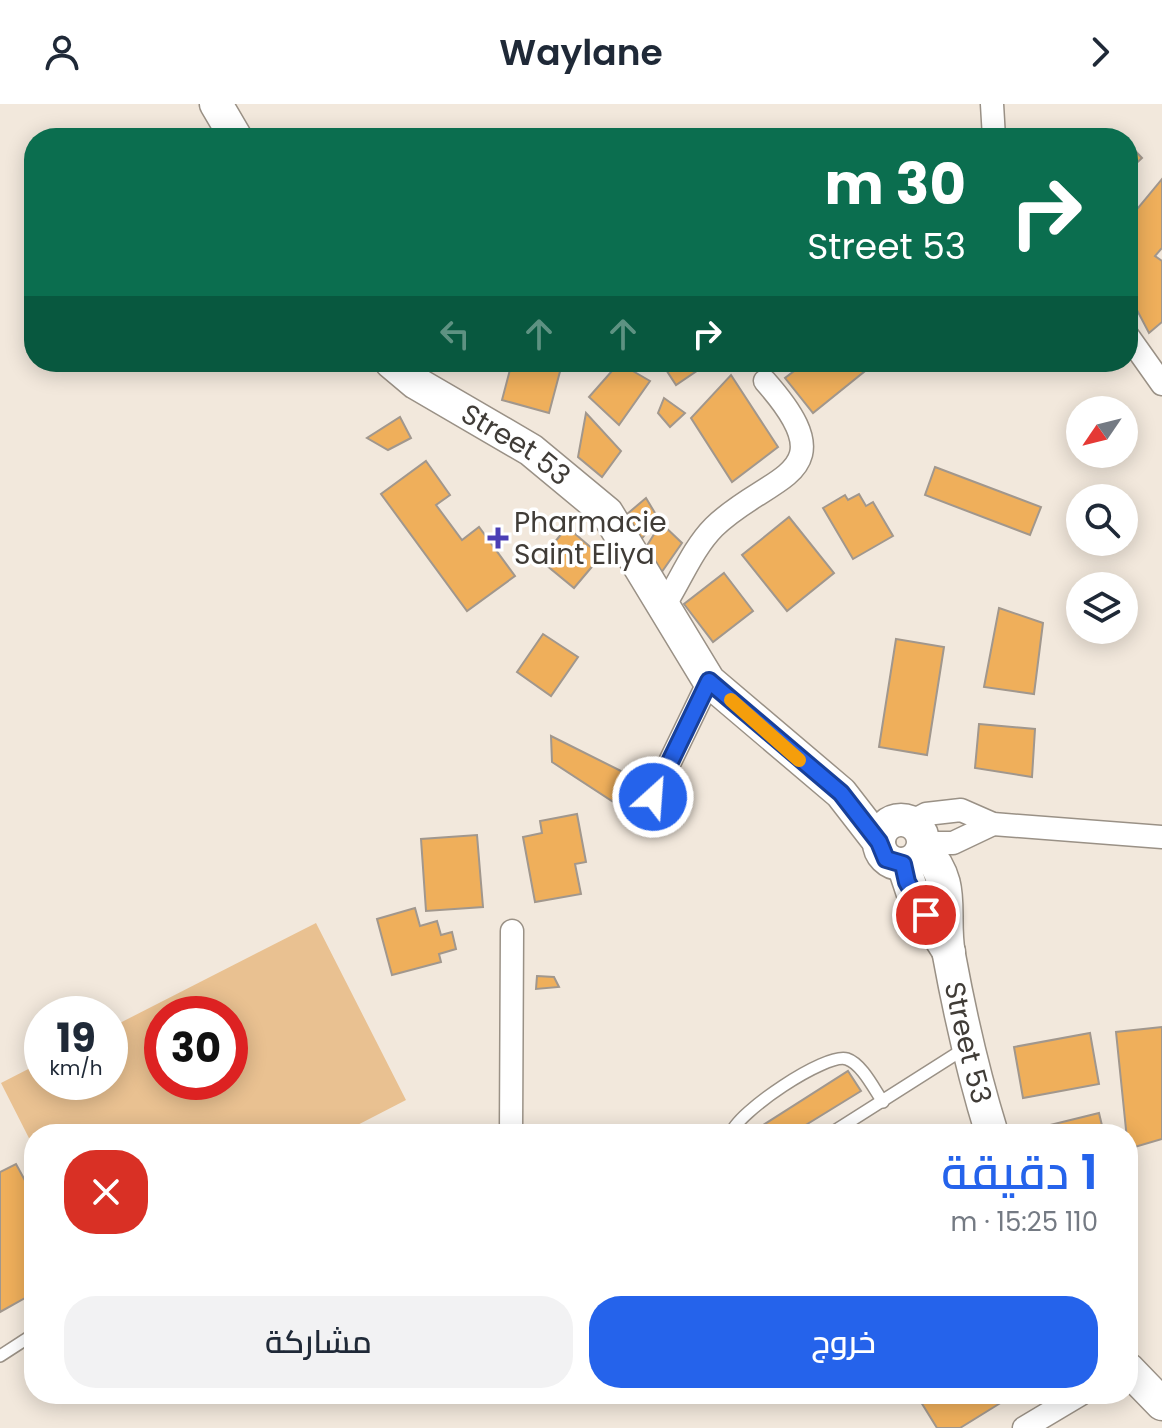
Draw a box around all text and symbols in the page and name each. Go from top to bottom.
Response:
text: Waylane [499,27,663,78]
icon: person [40,30,84,74]
icon: forward [1078,30,1122,74]
text: 30 m [824,145,966,224]
icon: right [994,160,1098,264]
text: Street 53 [807,221,966,272]
icon: left [433,312,477,356]
icon: ahead [517,312,561,356]
icon: ahead [601,312,645,356]
icon: right [685,312,729,356]
street label: Street 53 [454,394,579,494]
north arrow [1066,396,1138,468]
map controls [1066,396,1138,644]
button: search [1066,484,1138,556]
place label: Pharmacie Saint Eliya [514,503,667,574]
marker: Pharmacie Saint Eliya [489,529,507,547]
button: layers [1066,572,1138,644]
position arrow [611,755,695,839]
pin [892,881,960,949]
icon: arrive [904,893,948,937]
street label: Street 53 [935,978,1002,1108]
speed limit sign: 30 [144,996,248,1100]
text: 19 [56,1010,96,1066]
text: km/h [49,1054,103,1082]
text: 1 دقيقة [941,1139,1098,1206]
button: close [64,1150,148,1234]
text: 110 m · 15:25 [950,1204,1098,1240]
button: مشاركة [64,1296,573,1388]
button: خروج [589,1296,1098,1388]

